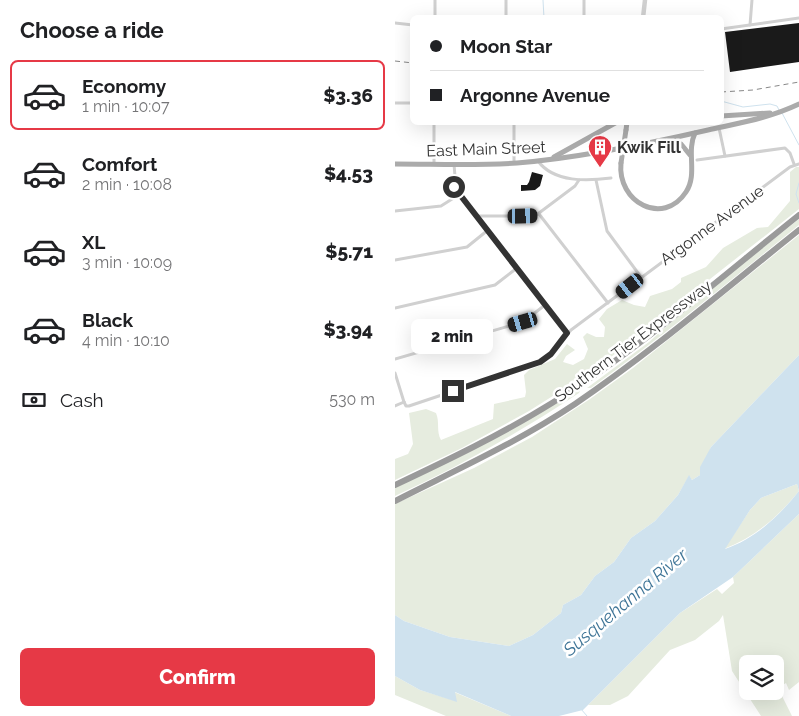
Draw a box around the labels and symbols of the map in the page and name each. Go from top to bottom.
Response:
building icon: Kwik Fill [587,134,613,168]
street label: East Main Street [426,137,547,161]
place label: Kwik Fill [617,138,682,157]
route start [443,176,465,198]
street label: Argonne Avenue [656,181,768,269]
car [507,208,538,224]
car [613,271,646,301]
street label: Southern Tier Expressway [551,276,715,406]
car [506,311,539,333]
callout: 2 min [412,318,494,354]
route end [442,380,464,402]
water label: Susquehanna River [558,543,692,661]

